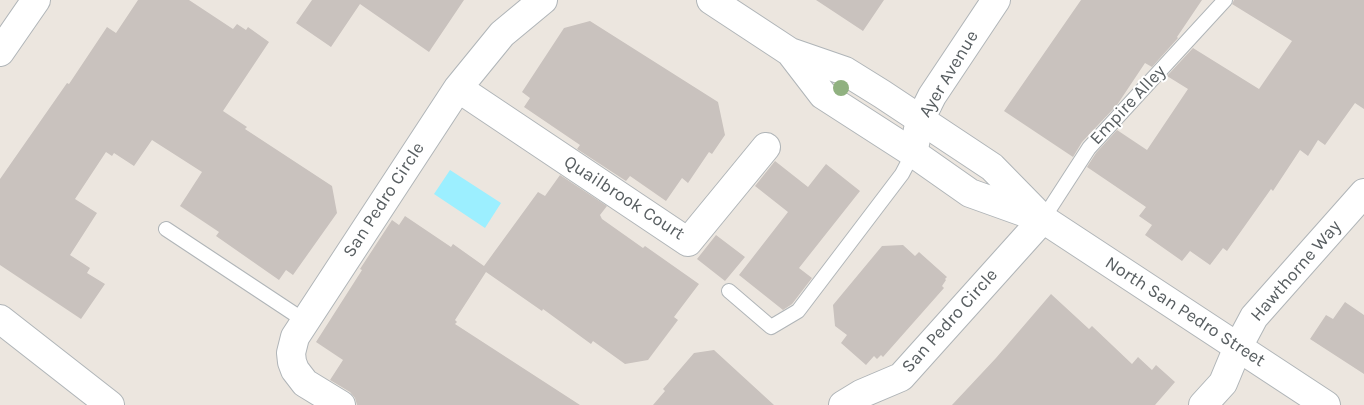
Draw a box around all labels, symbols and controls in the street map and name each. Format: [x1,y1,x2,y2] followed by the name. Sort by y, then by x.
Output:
[915,27,983,121] street label: Ayer Avenue
[1086,61,1170,149] street label: Empire Alley
[339,138,429,262] street label: San Pedro Circle
[560,151,688,245] street label: Quailbrook Court
[1246,216,1346,326] street label: Hawthorne Way
[1101,252,1269,372] street label: North San Pedro Street
[898,264,1002,378] street label: San Pedro Circle

